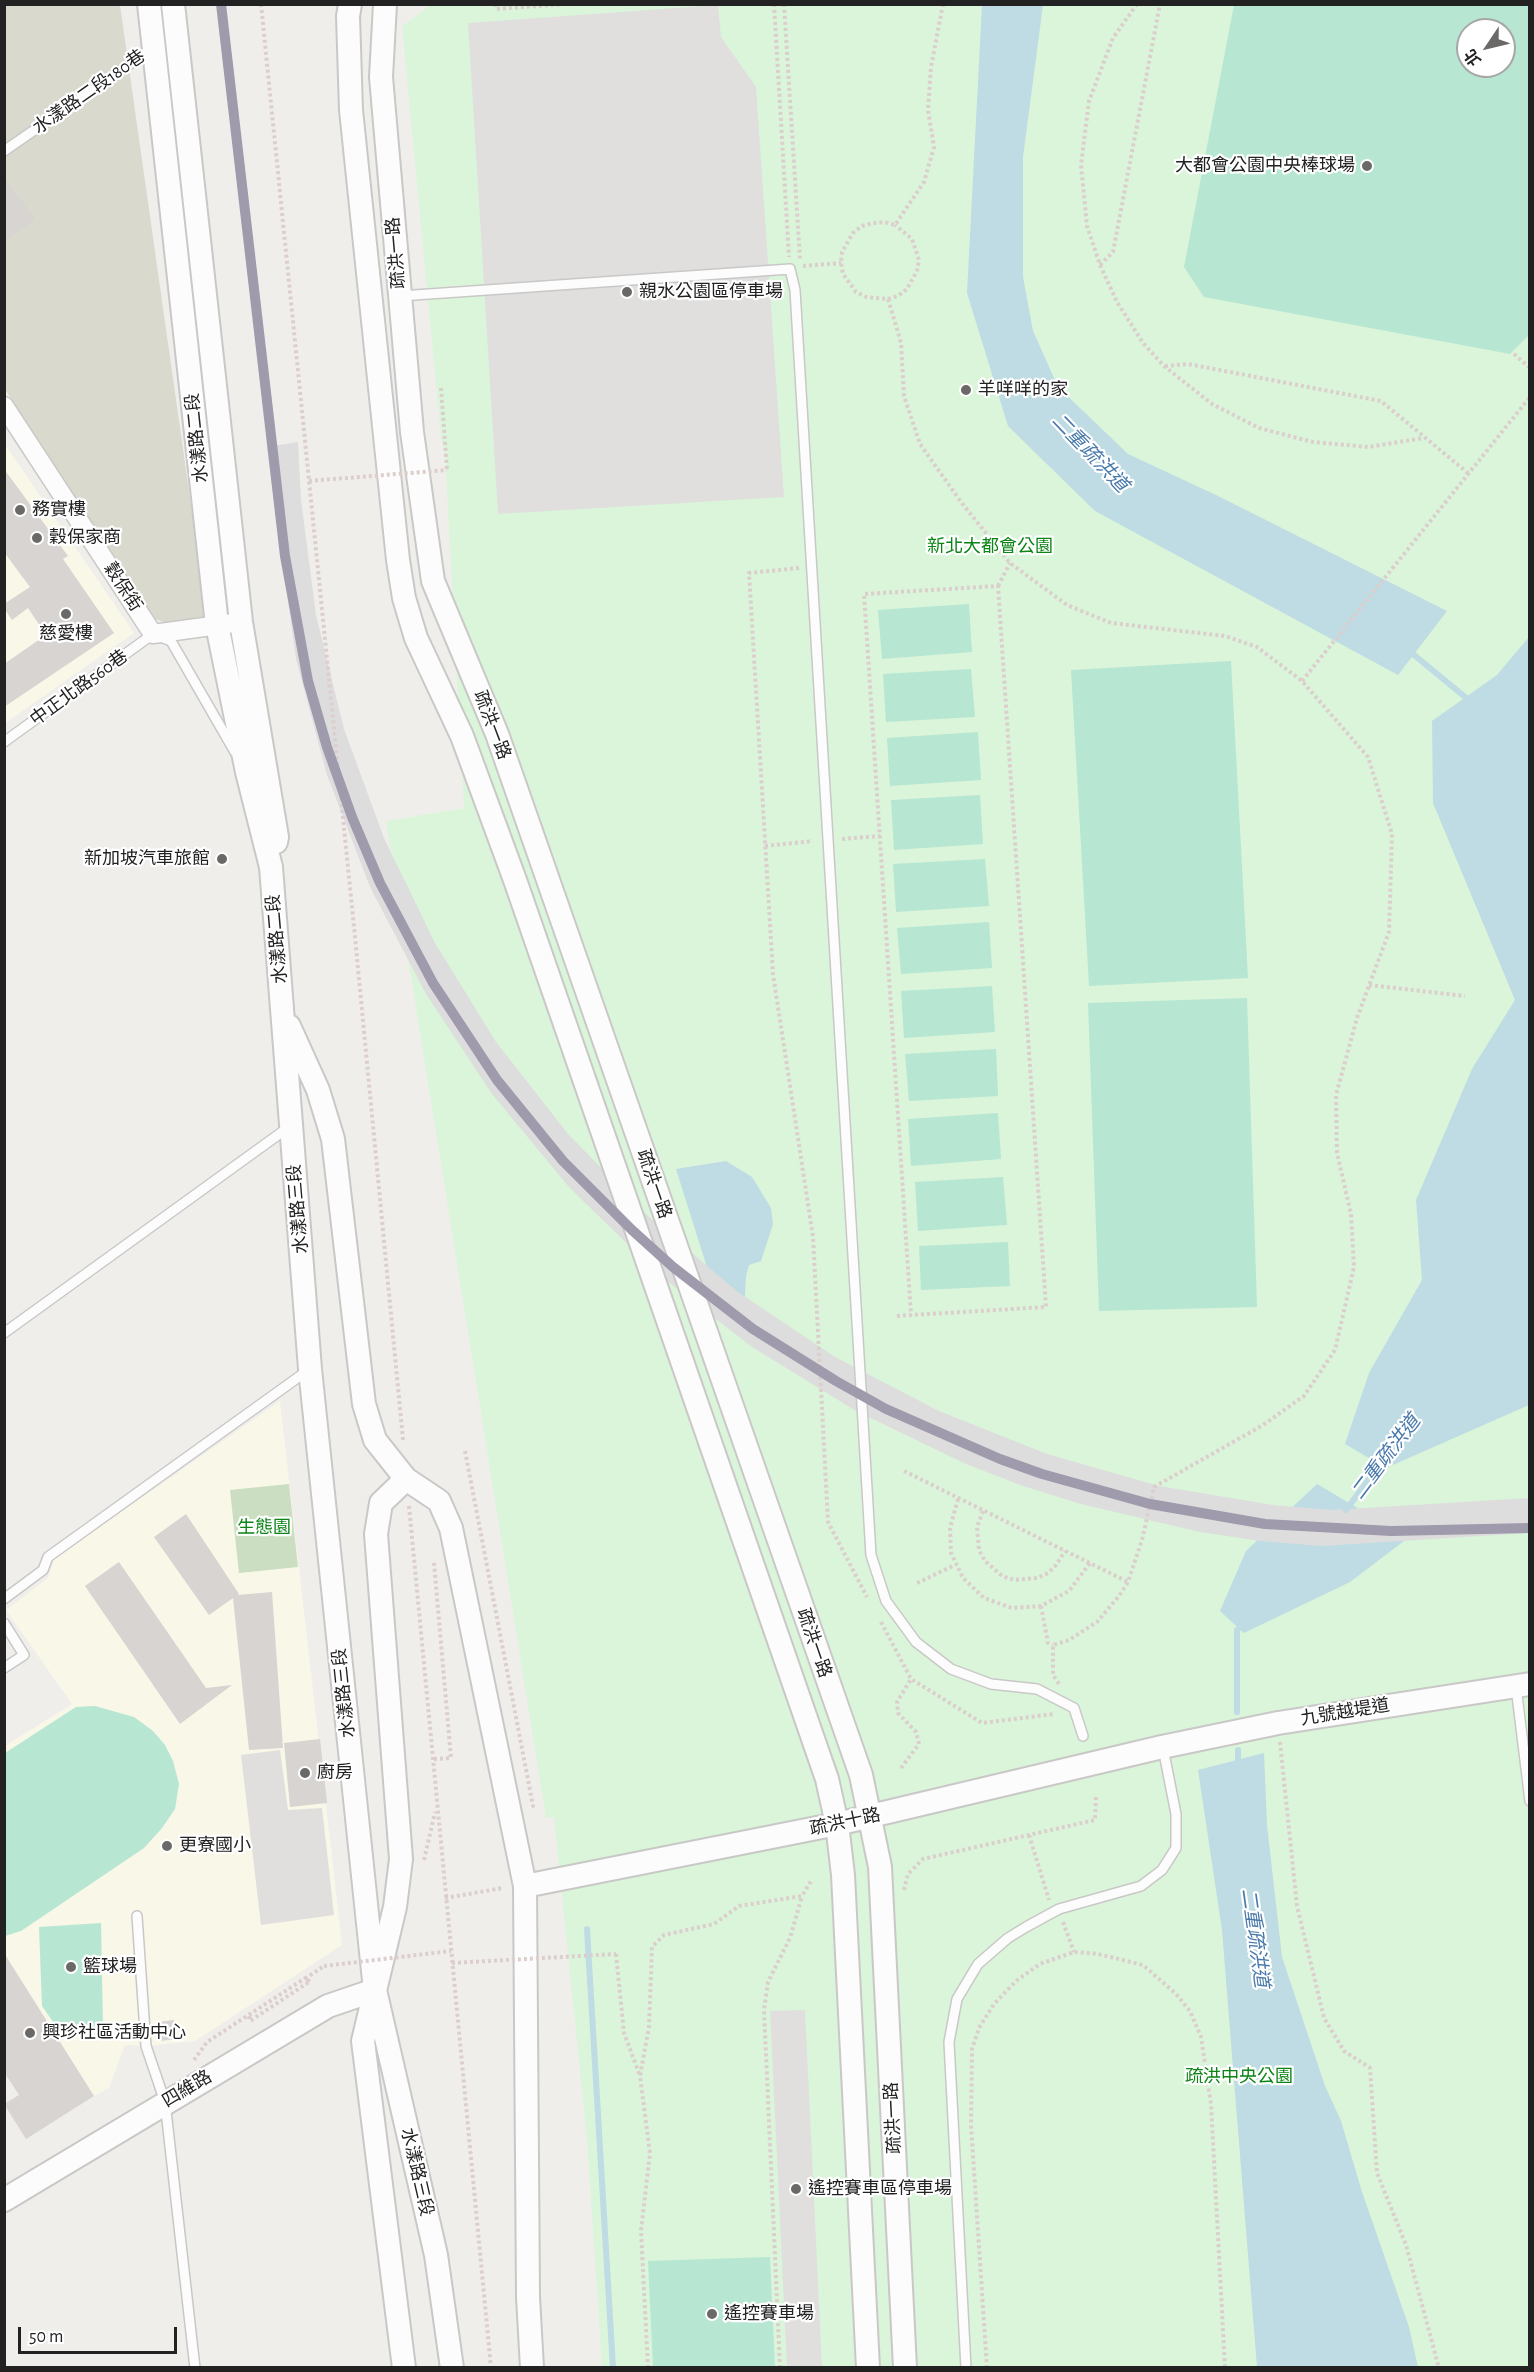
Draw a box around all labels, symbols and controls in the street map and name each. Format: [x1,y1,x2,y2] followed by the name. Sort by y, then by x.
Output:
[1456,18,1516,78] north arrow
[29,45,149,139] street label: 水漾路二段180巷
[1462,46,1484,68] text: 北
[1175,155,1355,177] place label: 大都會公園中央棒球場
[1360,159,1374,173] marker: 大都會公園中央棒球場
[382,216,410,290] street label: 疏洪一路
[639,281,783,303] place label: 親水公園區停車場
[620,285,634,299] marker: 親水公園區停車場
[978,379,1068,401] place label: 羊咩咩的家
[959,383,973,397] marker: 羊咩咩的家
[182,392,212,484] street label: 水漾路二段
[1047,409,1133,497] water label: 二重疏洪道
[32,499,86,521] place label: 務實樓
[13,503,27,517] marker: 務實樓
[49,527,121,549] place label: 穀保家商
[30,531,44,545] marker: 穀保家商
[927,536,1053,558] park label: 新北大都會公園
[99,558,147,616] street label: 穀保街
[59,607,73,621] marker: 慈愛樓
[39,623,93,645] place label: 慈愛樓
[26,645,132,731] street label: 中正北路560巷
[469,688,515,762] street label: 疏洪一路
[84,848,210,870] place label: 新加坡汽車旅館
[215,852,229,866] marker: 新加坡汽車旅館
[262,893,292,985] street label: 水漾路二段
[632,1146,676,1222] street label: 疏洪一路
[283,1163,313,1255] street label: 水漾路三段
[1346,1410,1426,1504] water label: 二重疏洪道
[237,1517,291,1539] park label: 生態園
[792,1605,836,1681] street label: 疏洪一路
[329,1647,359,1739] street label: 水漾路三段
[1299,1694,1391,1730] street label: 九號越堤道
[317,1762,353,1784] place label: 廚房
[298,1766,312,1780] marker: 廚房
[808,1804,882,1840] street label: 疏洪十路
[179,1835,251,1857] place label: 更寮國小
[160,1839,174,1853] marker: 更寮國小
[1236,1887,1274,1989] water label: 二重疏洪道
[83,1956,137,1978] place label: 籃球場
[64,1960,78,1974] marker: 籃球場
[42,2022,186,2044] place label: 興珍社區活動中心
[23,2026,37,2040] marker: 興珍社區活動中心
[158,2066,216,2112] street label: 四維路
[1185,2066,1293,2088] park label: 疏洪中央公園
[880,2081,906,2155] street label: 疏洪一路
[396,2126,438,2218] street label: 水漾路三段
[808,2178,952,2200] place label: 遙控賽車區停車場
[789,2182,803,2196] marker: 遙控賽車區停車場
[724,2303,814,2325] place label: 遙控賽車場
[705,2307,719,2321] marker: 遙控賽車場
[21,2315,180,2353] scale bar
[29,2328,63,2346] text: 50 m

